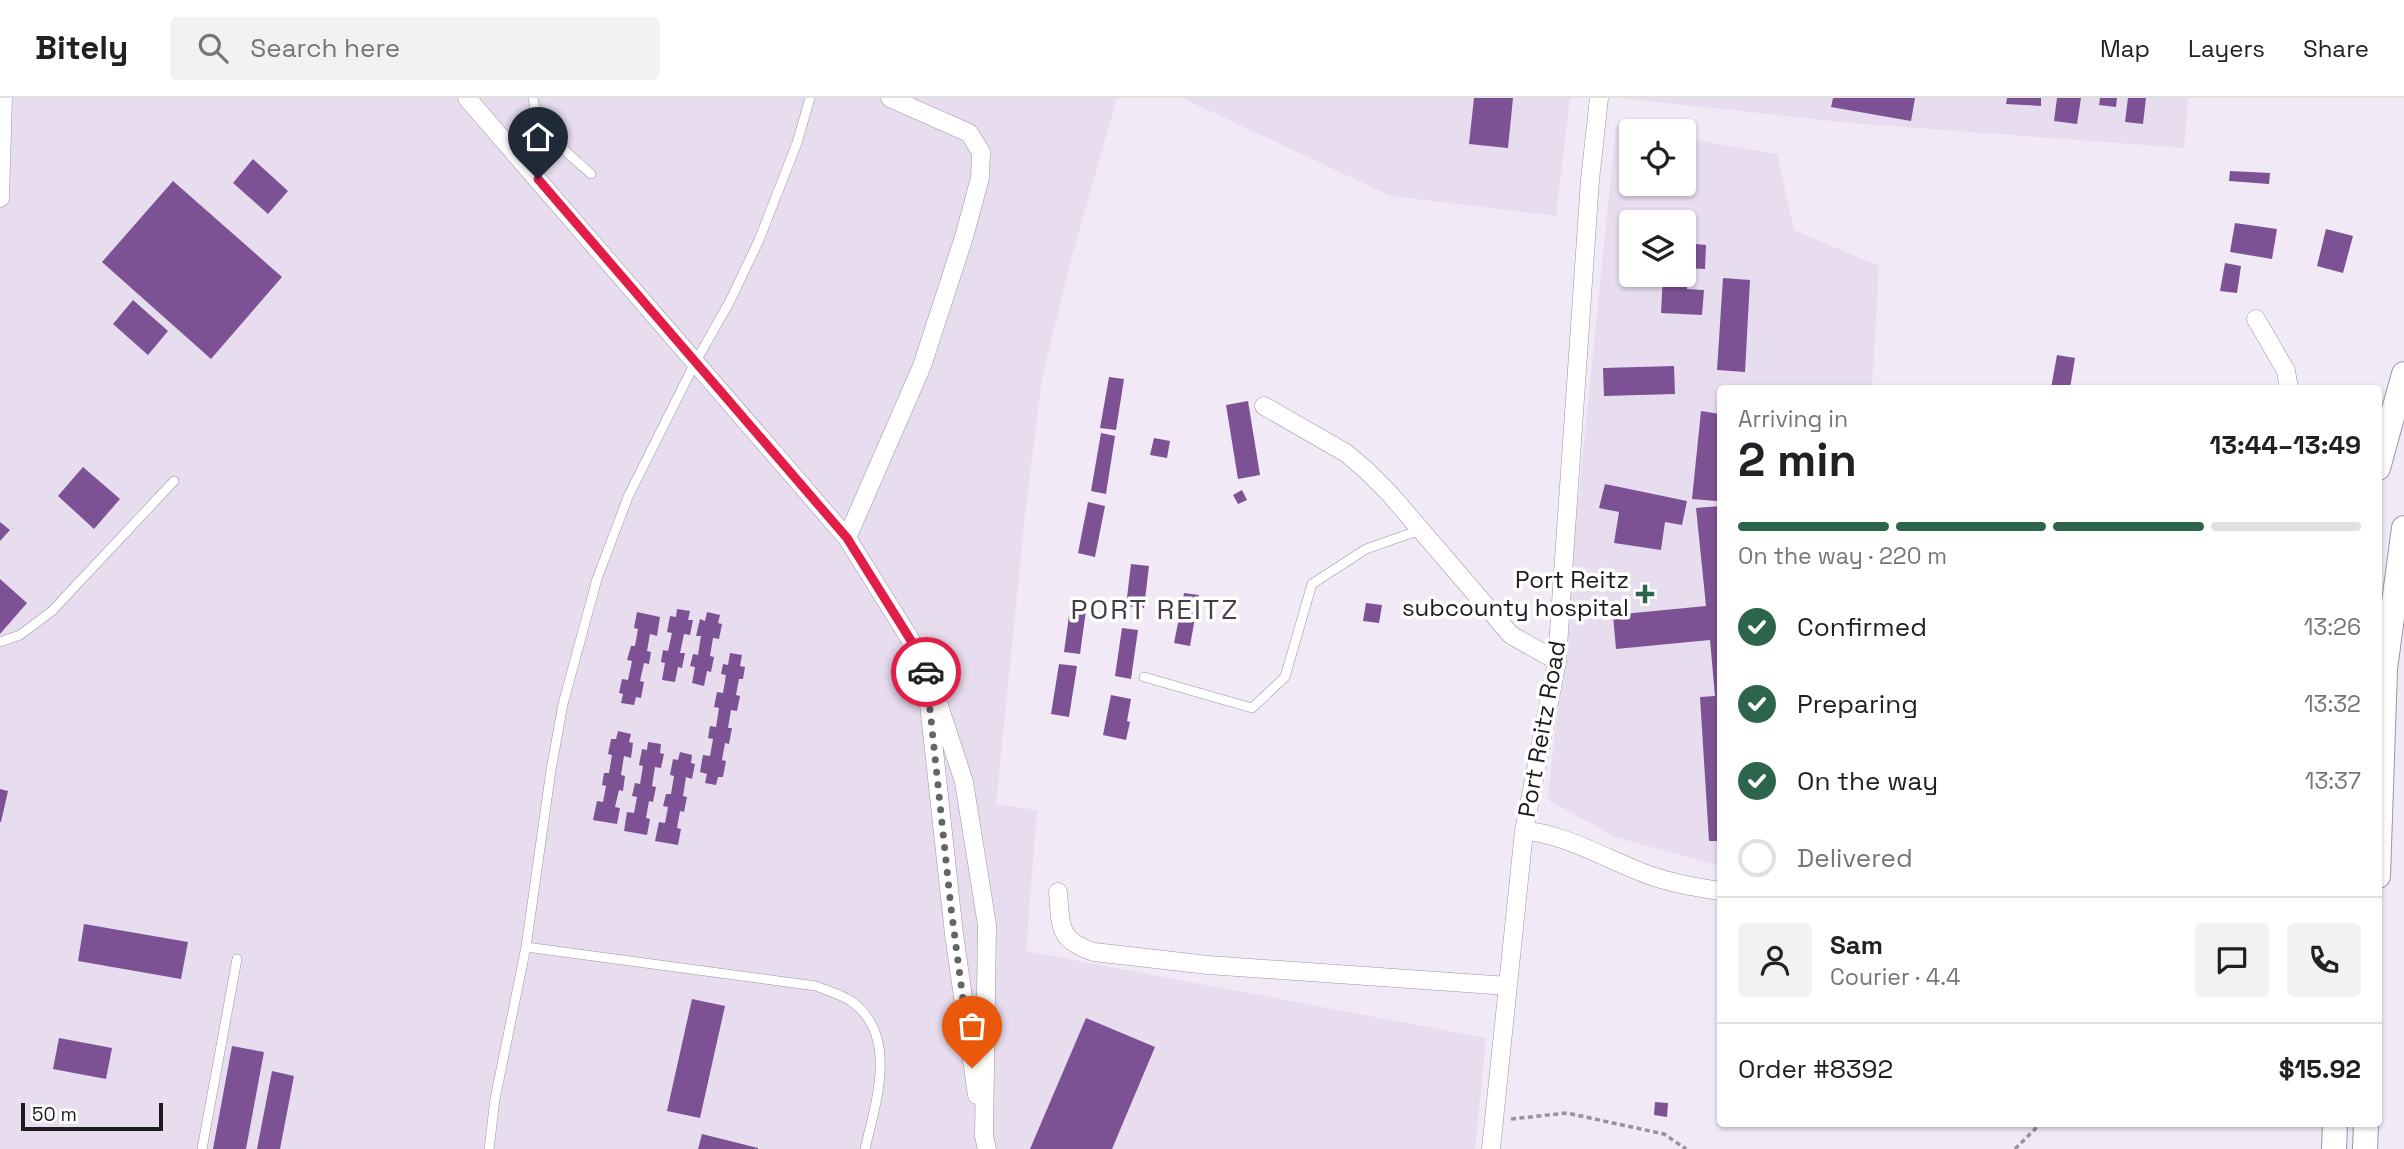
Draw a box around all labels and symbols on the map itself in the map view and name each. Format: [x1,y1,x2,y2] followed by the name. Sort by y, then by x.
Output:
[508,107,568,179] pin
[1402,564,1629,623] place label: Port Reitz subcounty hospital
[1635,584,1655,604] marker: Port Reitz subcounty hospital
[1071,591,1239,627] district label: PORT REITZ
[891,637,961,707] courier
[1511,638,1572,820] street label: Port Reitz Road
[942,996,1002,1068] pin
[21,1100,163,1132] scale bar

